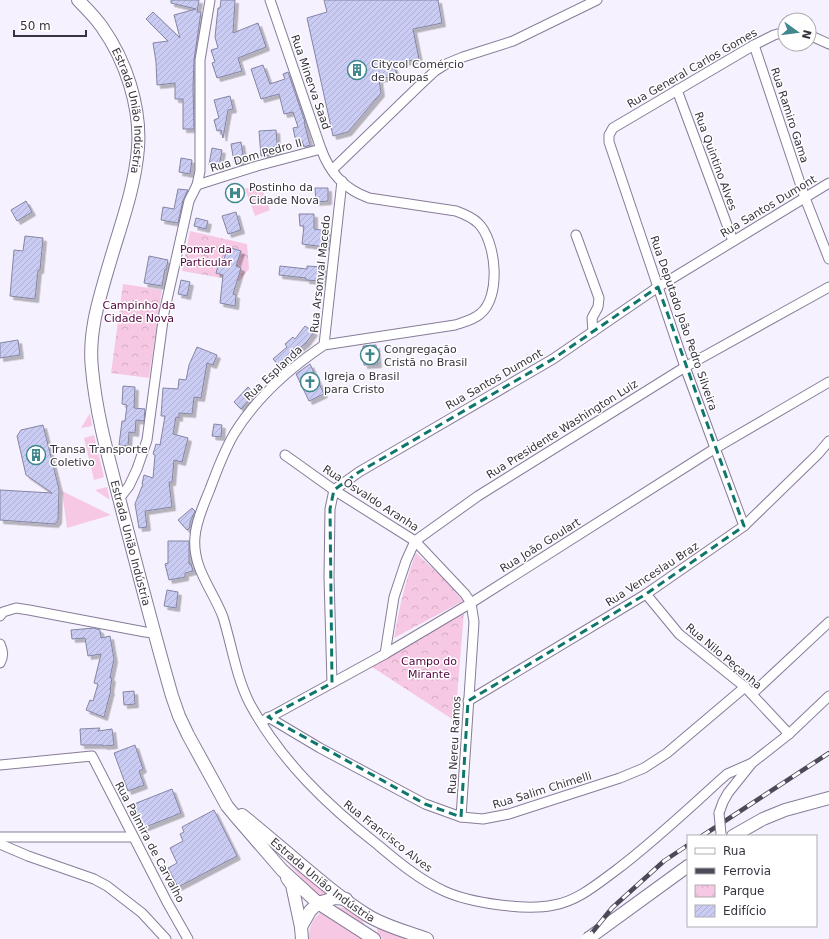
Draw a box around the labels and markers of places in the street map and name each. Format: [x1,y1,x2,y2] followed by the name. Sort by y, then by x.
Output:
[371,58,464,84] place label: Citycol Comércio de Roupas
[346,59,368,81] building icon: Citycol Comércio de Roupas
[249,181,319,207] place label: Postinho da Cidade Nova
[224,182,246,204] hospital icon: Postinho da Cidade Nova
[384,343,467,369] place label: Congregação Cristã no Brasil
[359,344,381,366] church icon: Congregação Cristã no Brasil
[324,370,399,396] place label: Igreja o Brasil para Cristo
[299,371,321,393] church icon: Igreja o Brasil para Cristo
[49,443,148,469] place label: Transa Transporte Coletivo
[25,444,47,466] building icon: Transa Transporte Coletivo

